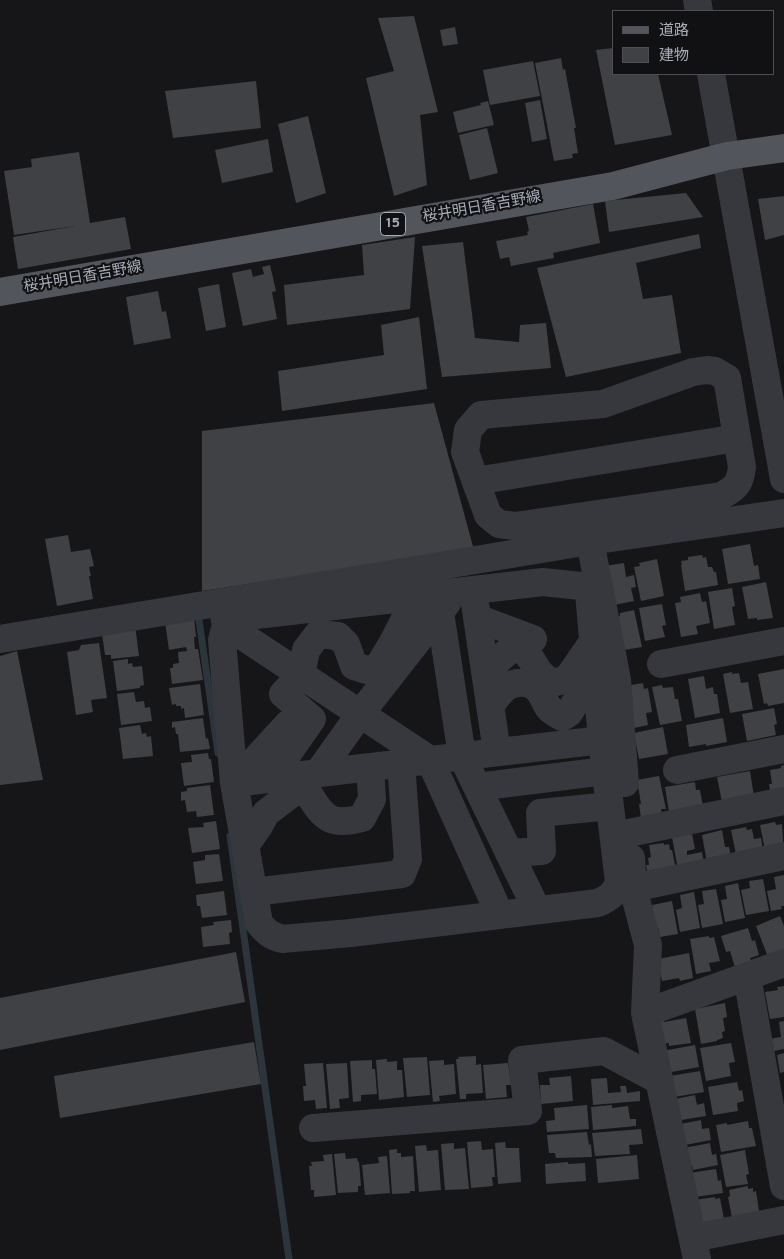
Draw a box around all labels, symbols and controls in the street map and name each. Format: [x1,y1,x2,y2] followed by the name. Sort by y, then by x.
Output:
[612,10,774,75] legend
[659,22,689,41] text: 道路
[659,47,689,66] text: 建物
[421,189,543,227] street label: 桜井明日香吉野線
[380,212,406,235] road number: 15
[22,259,144,297] street label: 桜井明日香吉野線

